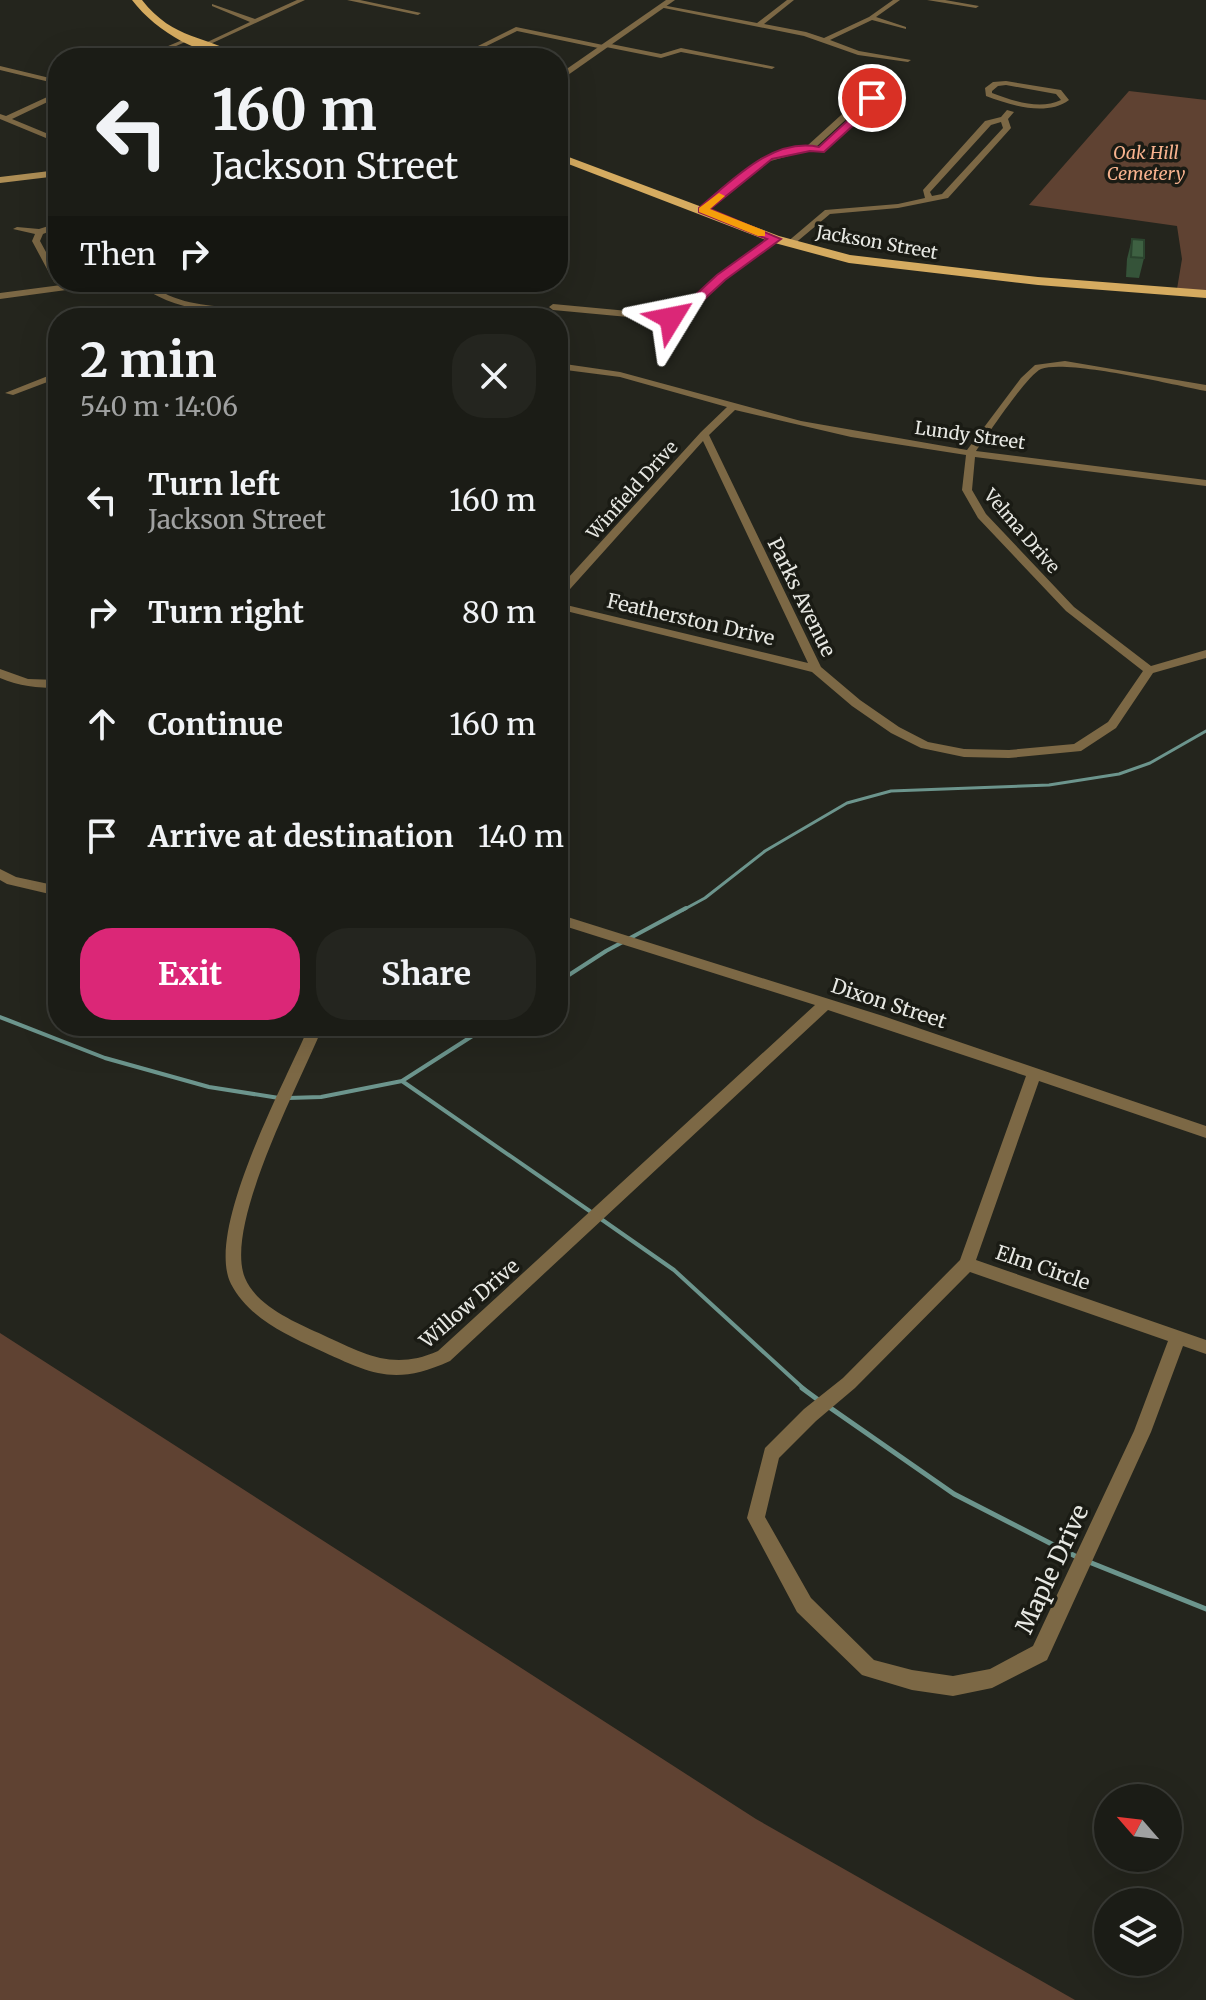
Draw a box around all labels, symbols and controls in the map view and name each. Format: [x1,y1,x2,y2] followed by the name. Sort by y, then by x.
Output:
[838,64,906,132] pin
[212,75,377,145] text: 160 m
[850,76,894,120] icon: arrive
[80,80,184,184] icon: left
[1107,141,1185,185] park label: Oak Hill Cemetery
[212,144,458,189] text: Jackson Street
[813,220,940,264] street label: Jackson Street
[172,232,216,276] icon: right
[80,235,156,273] text: Then
[629,276,713,360] position arrow
[80,330,217,390] text: 2 min
[452,334,536,418] button: close
[80,390,238,423] text: 540 m · 14:06
[913,416,1027,454] street label: Lundy Street
[581,436,682,545] street label: Winfield Drive
[148,465,280,503] text: Turn left
[80,478,124,522] icon: left
[449,481,536,519] text: 160 m
[978,483,1065,578] street label: Velma Drive
[148,503,326,536] text: Jackson Street
[762,533,842,661] street label: Parks Avenue
[605,588,777,650] street label: Featherston Drive
[80,590,124,634] icon: right
[148,593,304,631] text: Turn right
[462,593,536,631] text: 80 m
[80,702,124,746] icon: ahead
[148,705,283,743] text: Continue
[449,705,536,743] text: 160 m
[80,814,124,858] icon: arrive
[148,817,454,855] text: Arrive at destination
[478,817,564,855] text: 140 m
[80,928,300,1020] button: Exit
[316,928,536,1020] button: Share
[828,973,950,1033] street label: Dixon Street
[993,1239,1093,1295] street label: Elm Circle
[413,1253,524,1354] street label: Willow Drive
[1009,1500,1095,1638] street label: Maple Drive
[1094,1784,1182,1872] north arrow
[1094,1784,1182,1976] map controls
[1094,1888,1182,1976] button: layers

